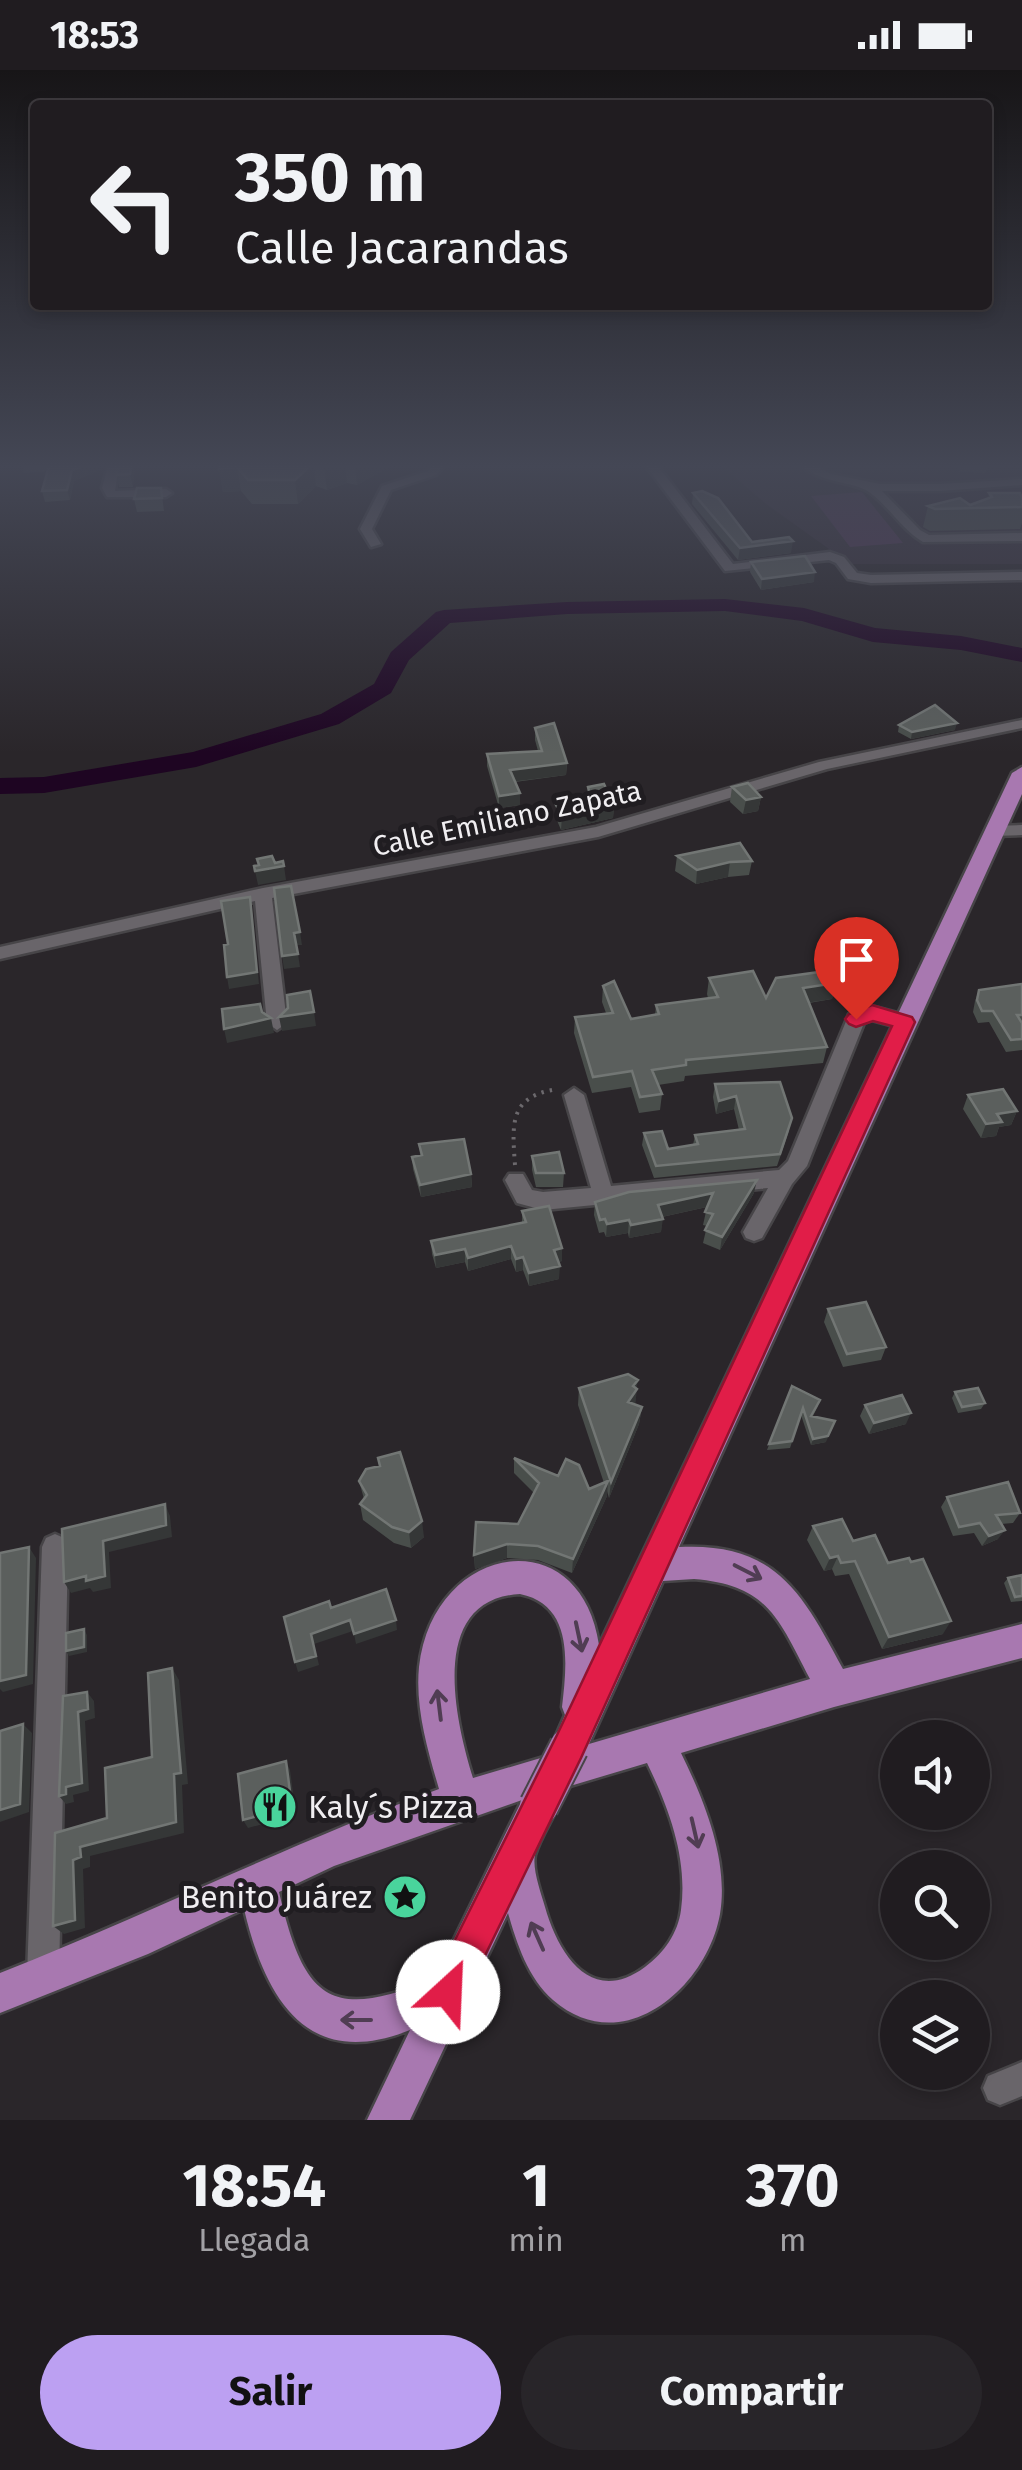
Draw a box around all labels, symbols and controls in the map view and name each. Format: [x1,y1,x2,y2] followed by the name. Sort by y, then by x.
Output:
[50,12,139,58] text: 18:53
[235,136,426,220] text: 350 m
[70,140,200,270] icon: left
[235,221,569,275] text: Calle Jacarandas
[370,774,644,863] street label: Calle Emiliano Zapata
[814,917,899,1020] pin
[829,932,884,987] icon: arrive
[732,1563,762,1582] one-way arrow
[570,1620,589,1652] one-way arrow
[429,1689,448,1722] one-way arrow
[880,1720,990,2090] map controls
[880,1720,990,1830] button: sound
[252,1784,298,1830] restaurant icon: Kaly´s Pizza
[308,1788,474,1826] place label: Kaly´s Pizza
[687,1816,705,1848] one-way arrow
[880,1850,990,1960] button: search
[382,1874,428,1920] place icon: Benito Juárez
[181,1878,372,1916] place label: Benito Juárez
[527,1921,545,1952] one-way arrow
[396,1940,500,2044] position arrow
[880,1980,990,2090] button: layers
[340,2010,372,2030] one-way arrow
[182,2150,326,2222] text: 18:54
[522,2150,550,2222] text: 1
[746,2150,840,2222] text: 370
[198,2221,310,2259] text: Llegada
[508,2221,564,2259] text: min
[779,2221,807,2259] text: m
[40,2335,501,2450] button: Salir
[521,2335,982,2450] button: Compartir

